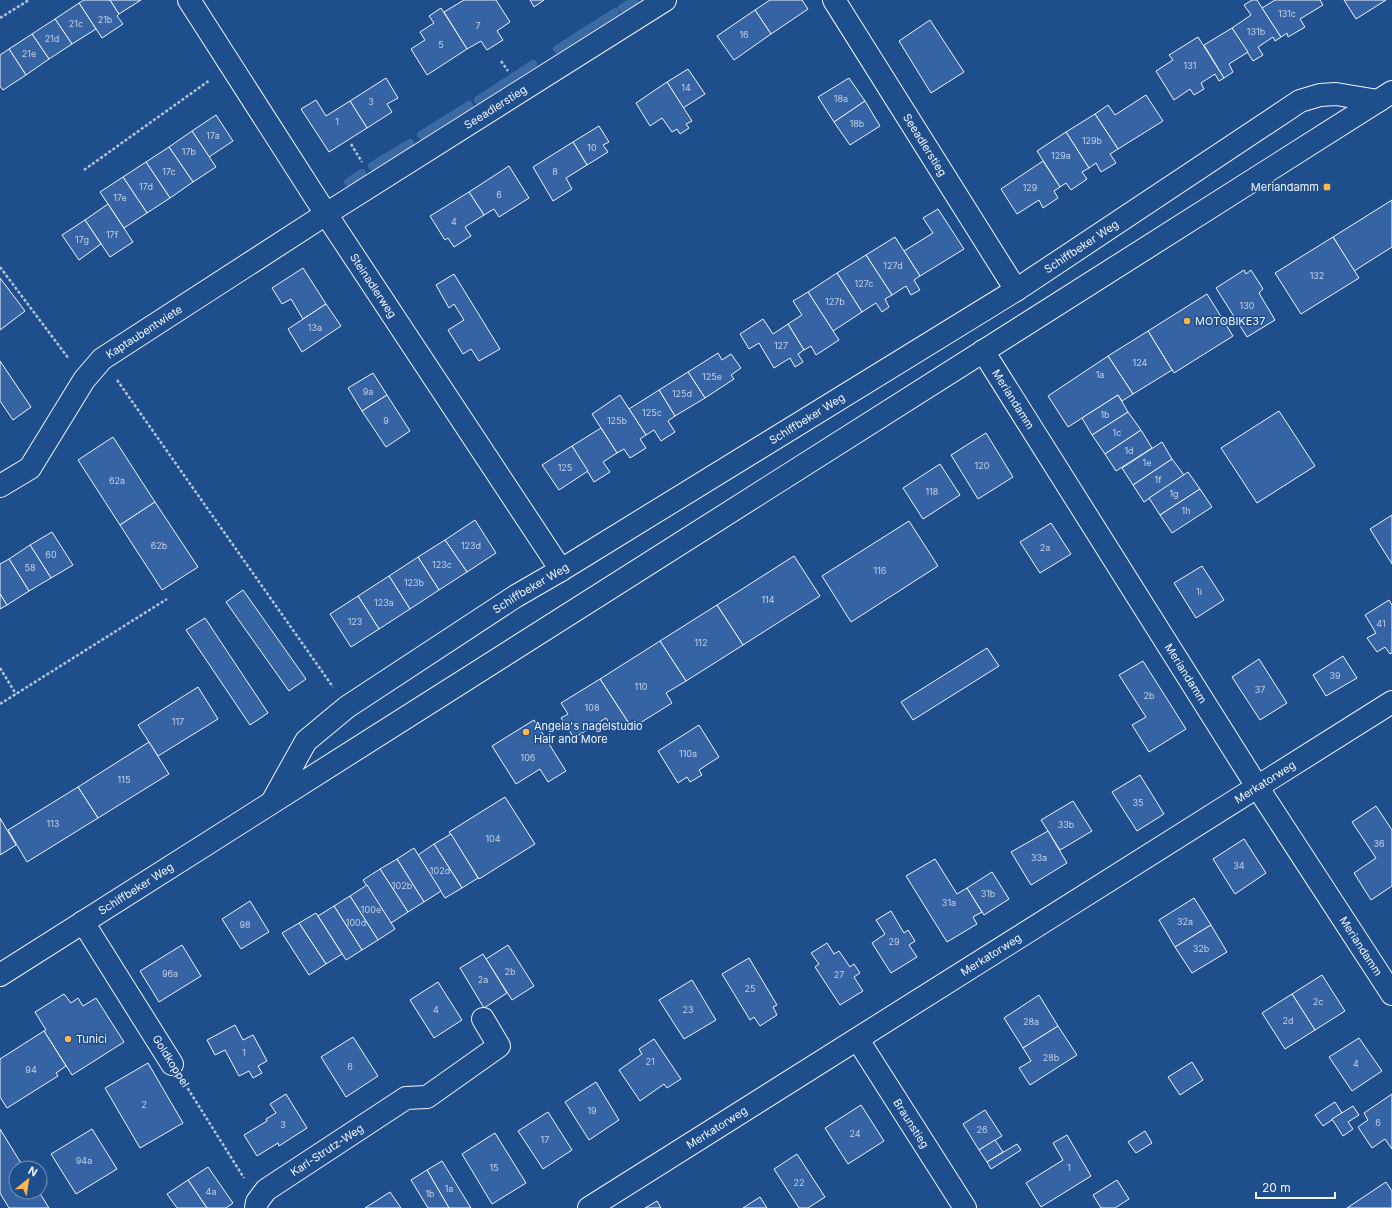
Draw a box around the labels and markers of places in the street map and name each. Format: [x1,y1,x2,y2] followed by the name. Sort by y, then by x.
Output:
[1251,180,1319,194] place label: Meriandamm
[1322,182,1332,192] marker: Meriandamm
[1195,314,1265,328] place label: MOTOBIKE37
[1182,316,1192,326] marker: MOTOBIKE37
[534,719,643,746] place label: Angela's nagelstudio Hair and More
[521,727,531,737] marker: Angela's nagelstudio Hair and More
[76,1032,107,1046] place label: Tunici
[63,1034,73,1044] marker: Tunici

